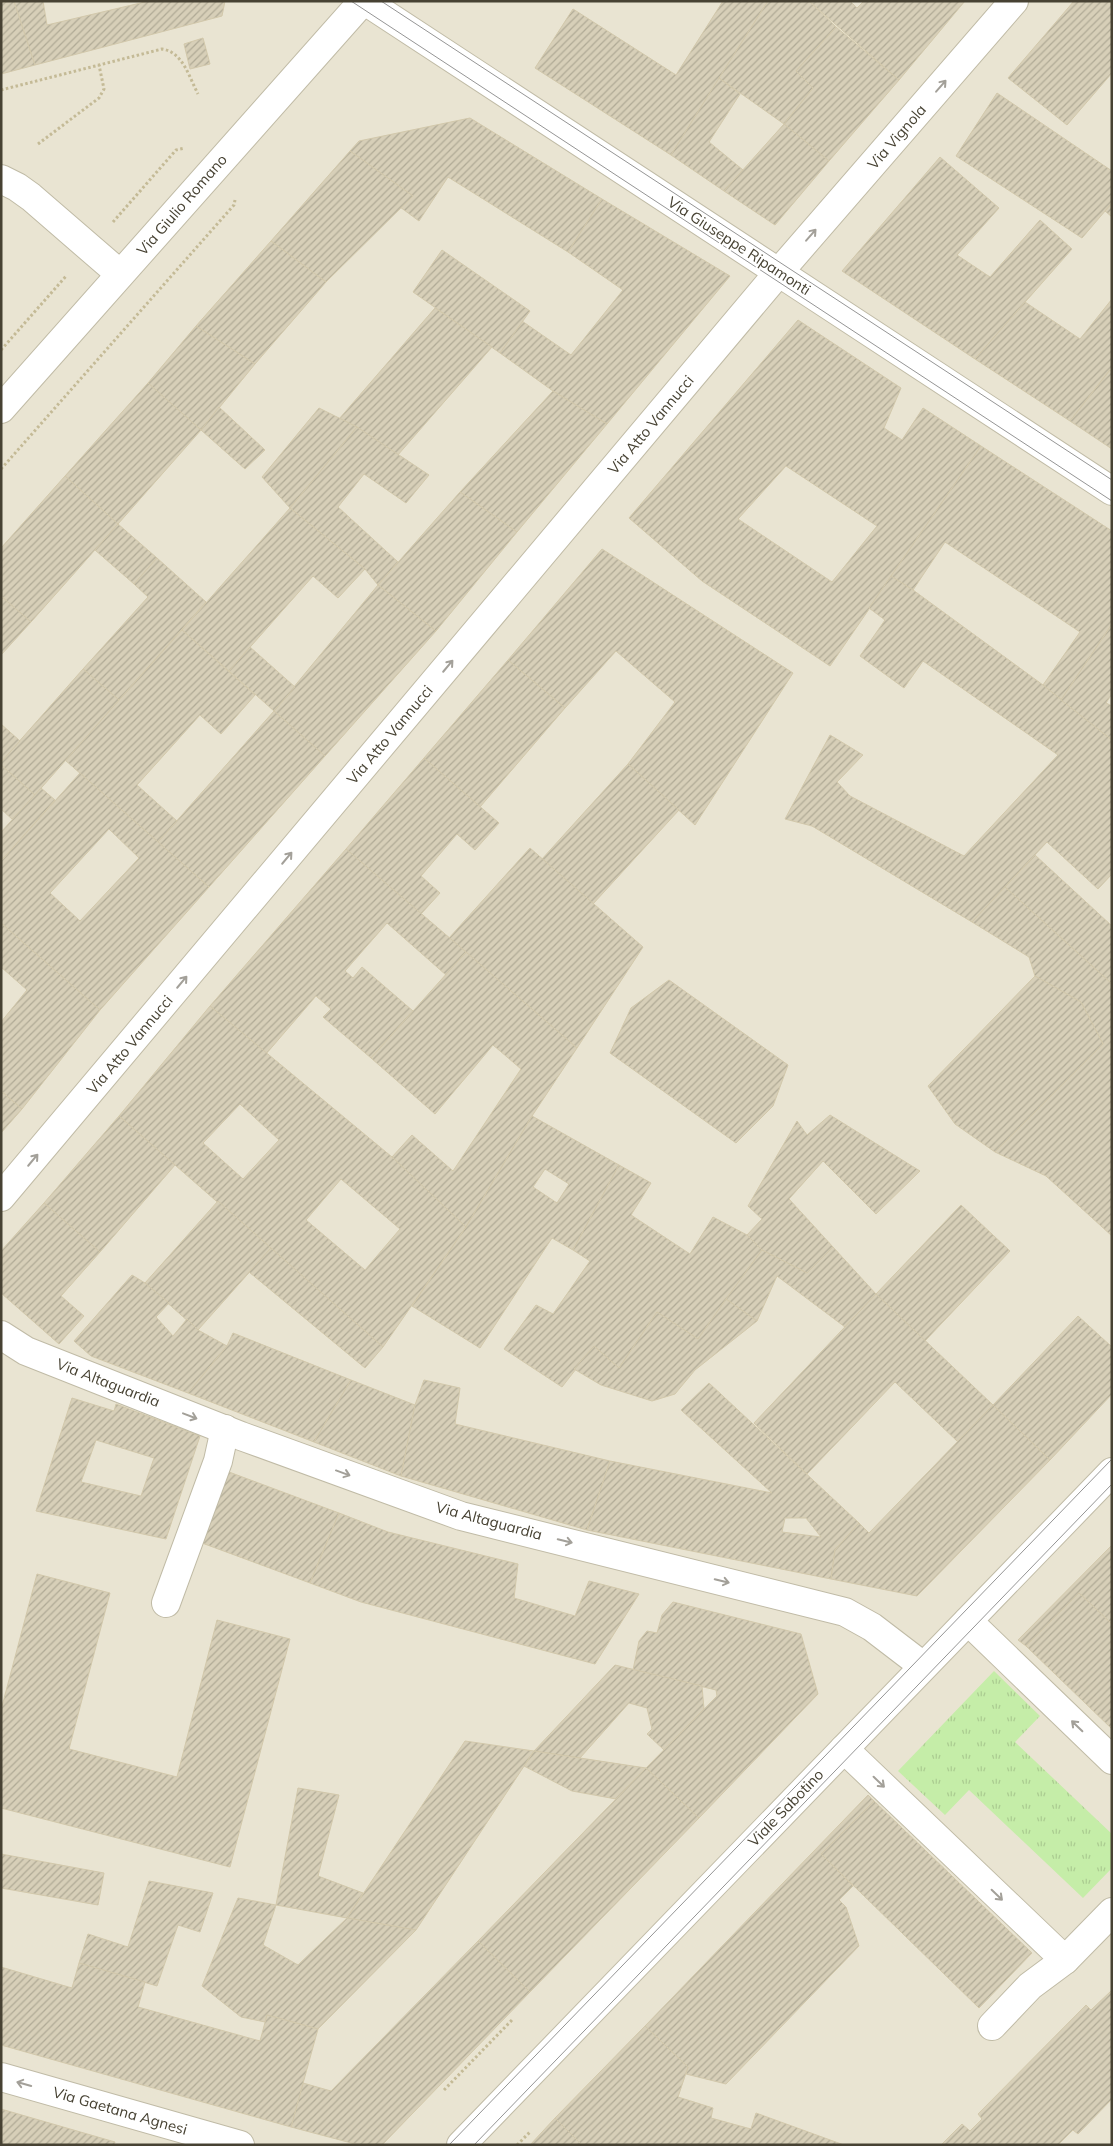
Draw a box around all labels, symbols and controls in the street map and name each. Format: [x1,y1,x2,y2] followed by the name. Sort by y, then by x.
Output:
[935,80,946,93] one-way arrow
[863,100,930,173] street label: Via Vignola
[132,150,231,259] street label: Via Giulio Romano
[664,192,815,299] street label: Via Giuseppe Ripamonti
[805,229,817,242] one-way arrow
[604,371,698,478] street label: Via Atto Vannucci
[442,660,454,673] one-way arrow
[343,681,437,788] street label: Via Atto Vannucci
[281,851,293,864] one-way arrow
[177,976,188,989] one-way arrow
[83,991,177,1098] street label: Via Atto Vannucci
[27,1154,38,1167] one-way arrow
[54,1354,163,1411] street label: Via Altaguardia
[182,1412,198,1421] one-way arrow
[334,1469,350,1478] one-way arrow
[434,1497,544,1544] street label: Via Altaguardia
[556,1537,572,1546] one-way arrow
[714,1577,730,1586] one-way arrow
[1070,1720,1083,1732] one-way arrow
[744,1765,827,1850] street label: Viale Sabotino
[873,1776,885,1788] one-way arrow
[990,1889,1003,1901] one-way arrow
[17,2078,33,2088] one-way arrow
[51,2082,190,2139] street label: Via Gaetana Agnesi

